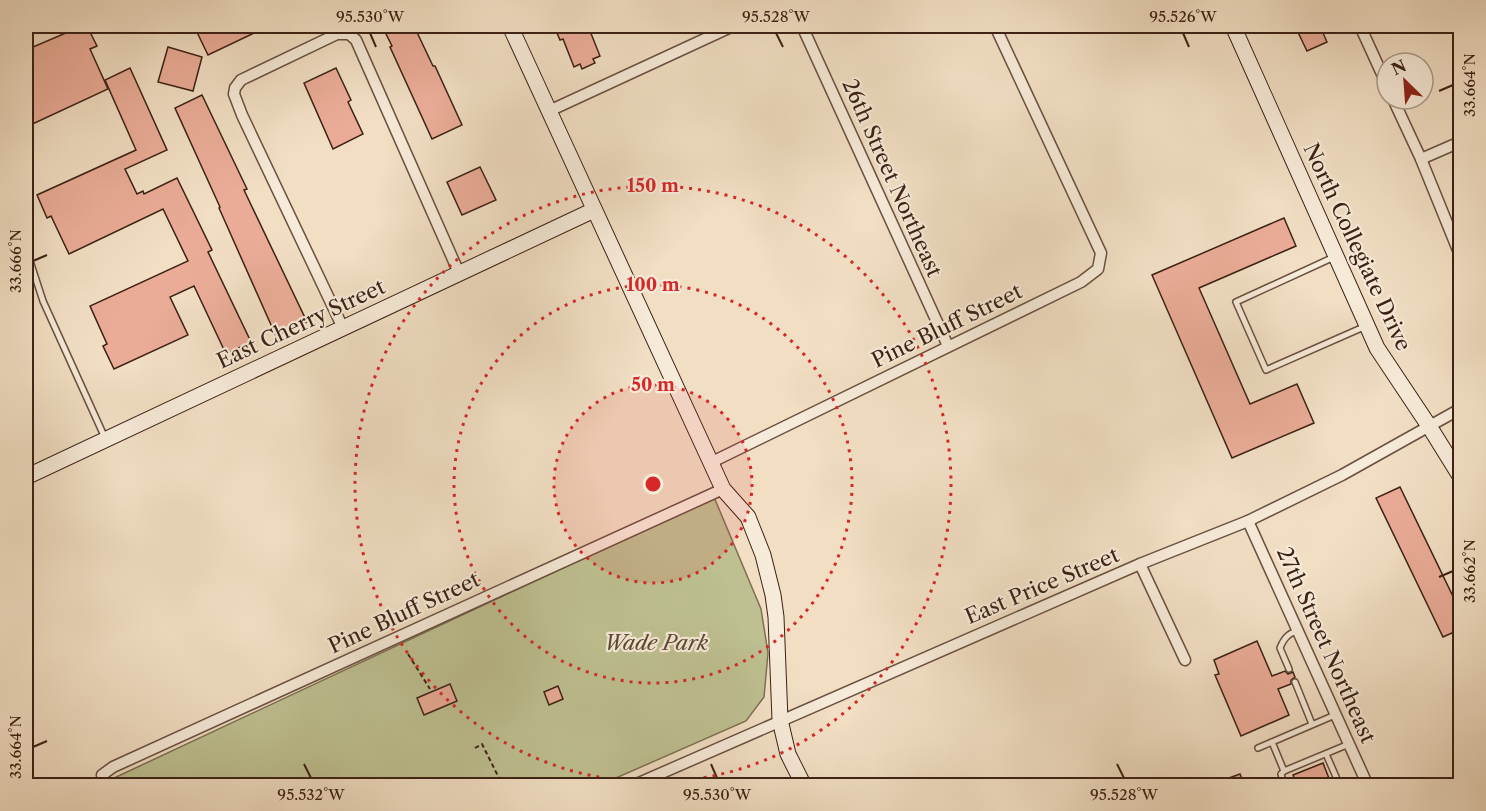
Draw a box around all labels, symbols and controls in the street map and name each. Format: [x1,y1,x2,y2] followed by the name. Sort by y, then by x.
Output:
[336,7,405,26] text: 95.530°W
[742,7,811,26] text: 95.528°W
[1149,7,1217,26] text: 95.526°W
[1375,51,1435,111] north arrow
[1460,53,1479,117] text: 33.664°N
[1388,55,1409,79] text: N
[838,75,948,281] street label: 26th Street Northeast
[1298,139,1417,354] street label: North Collegiate Drive
[627,175,679,197] text: 150 m
[6,229,25,293] text: 33.666°N
[213,273,389,373] street label: East Cherry Street
[626,274,680,296] text: 100 m
[868,278,1026,373] street label: Pine Bluff Street
[631,374,675,396] text: 50 m
[643,474,663,494] centre of rings
[1460,539,1479,603] text: 33.662°N
[961,542,1123,629] street label: East Price Street
[1272,543,1381,747] street label: 27th Street Northeast
[324,566,484,659] street label: Pine Bluff Street
[604,630,708,655] park label: Wade Park
[6,715,25,779] text: 33.664°N
[277,785,345,804] text: 95.532°W
[683,785,752,804] text: 95.530°W
[1090,785,1159,804] text: 95.528°W

